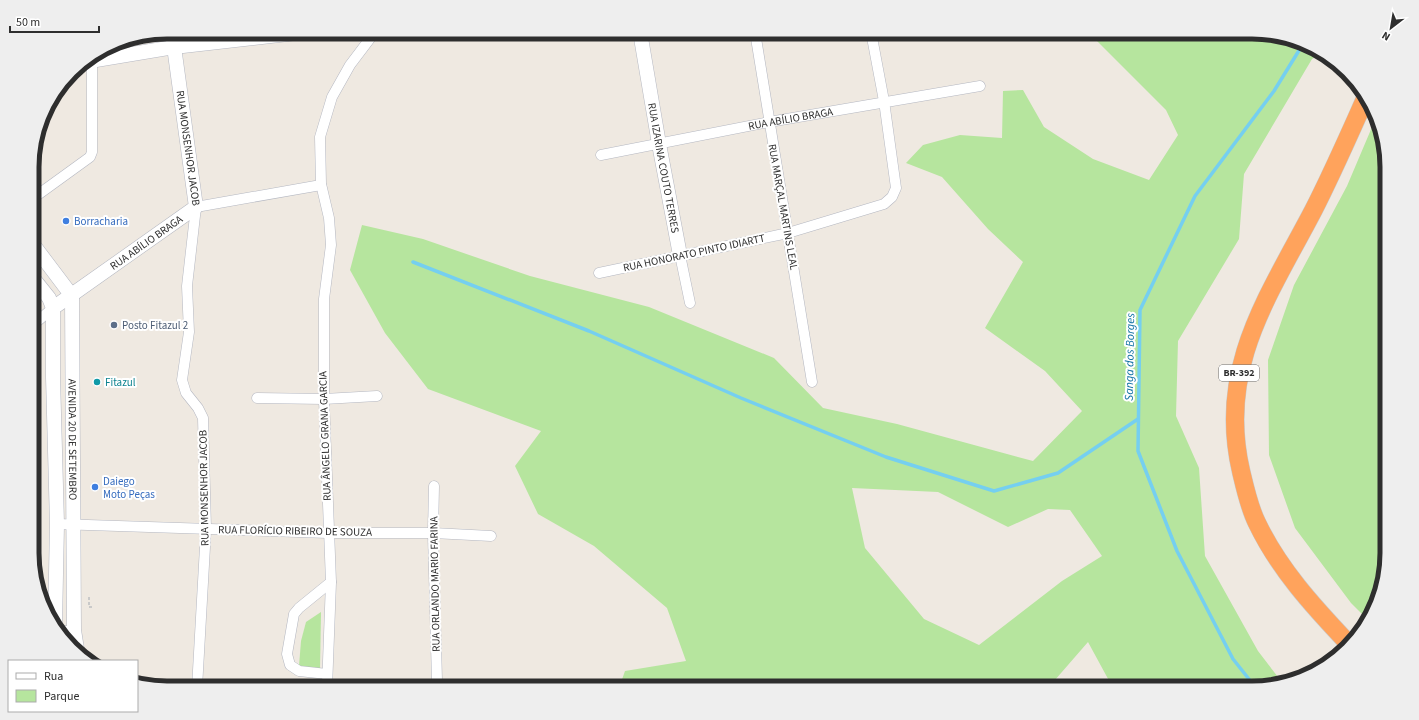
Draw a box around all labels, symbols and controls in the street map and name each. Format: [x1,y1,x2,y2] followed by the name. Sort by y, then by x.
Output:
[10,8,99,34] scale bar
[1371,8,1411,48] north arrow
[16,14,40,31] text: 50 m
[1379,28,1393,44] text: N
[172,89,204,207] street label: RUA MONSENHOR JACOB
[645,102,683,234] street label: RUA IZARINA COUTO TERRES
[747,104,834,133] street label: RUA ABÍLIO BRAGA
[765,143,802,272] street label: RUA MARÇAL MARTINS LEAL
[107,211,186,273] street label: RUA ABÍLIO BRAGA
[74,214,128,229] place label: Borracharia
[61,216,71,226] marker: Borracharia
[622,231,766,275] street label: RUA HONORATO PINTO IDIARTT
[1121,313,1139,401] water label: Sanga dos Borges
[122,318,188,333] place label: Posto Fitazul 2
[109,320,119,330] marker: Posto Fitazul 2
[1219,365,1259,381] road number: BR-392
[315,371,335,501] street label: RUA ÂNGELO GRANA GARCIA
[105,375,136,390] place label: Fitazul
[92,377,102,387] marker: Fitazul
[65,379,81,500] street label: AVENIDA 20 DE SETEMBRO
[195,429,213,546] street label: RUA MONSENHOR JACOB
[103,474,155,502] place label: Daiego Moto Peças
[90,482,100,492] marker: Daiego Moto Peças
[426,516,444,652] street label: RUA ORLANDO MARIO FARINA
[218,522,372,540] street label: RUA FLORÍCIO RIBEIRO DE SOUZA
[8,660,138,712] legend
[44,668,63,685] text: Rua
[44,688,80,705] text: Parque

